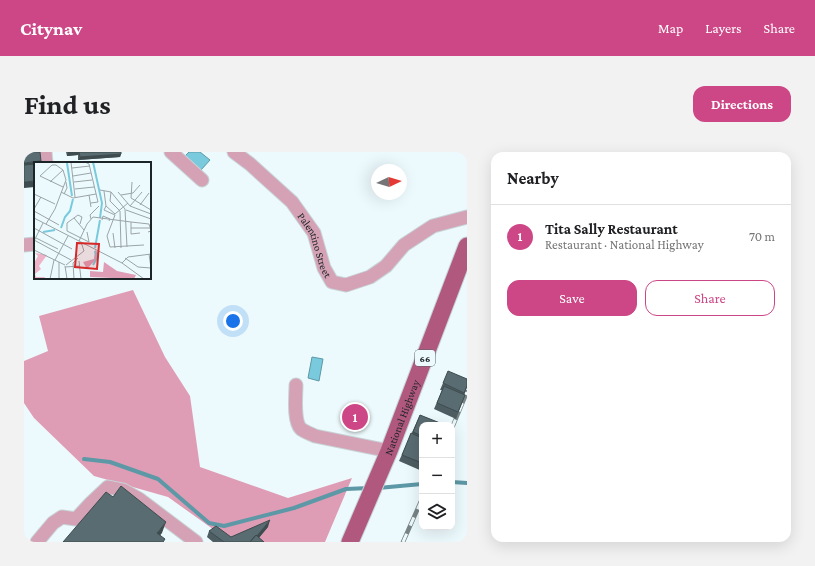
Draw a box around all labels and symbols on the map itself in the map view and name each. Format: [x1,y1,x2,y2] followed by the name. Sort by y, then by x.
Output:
[34,162,151,279] inset map
[371,164,407,200] north arrow
[295,210,334,280] street label: Palentino Street
[223,311,243,331] your location
[415,350,435,366] road number: 66
[382,377,423,457] street label: National Highway
[342,402,368,432] pin: 1

